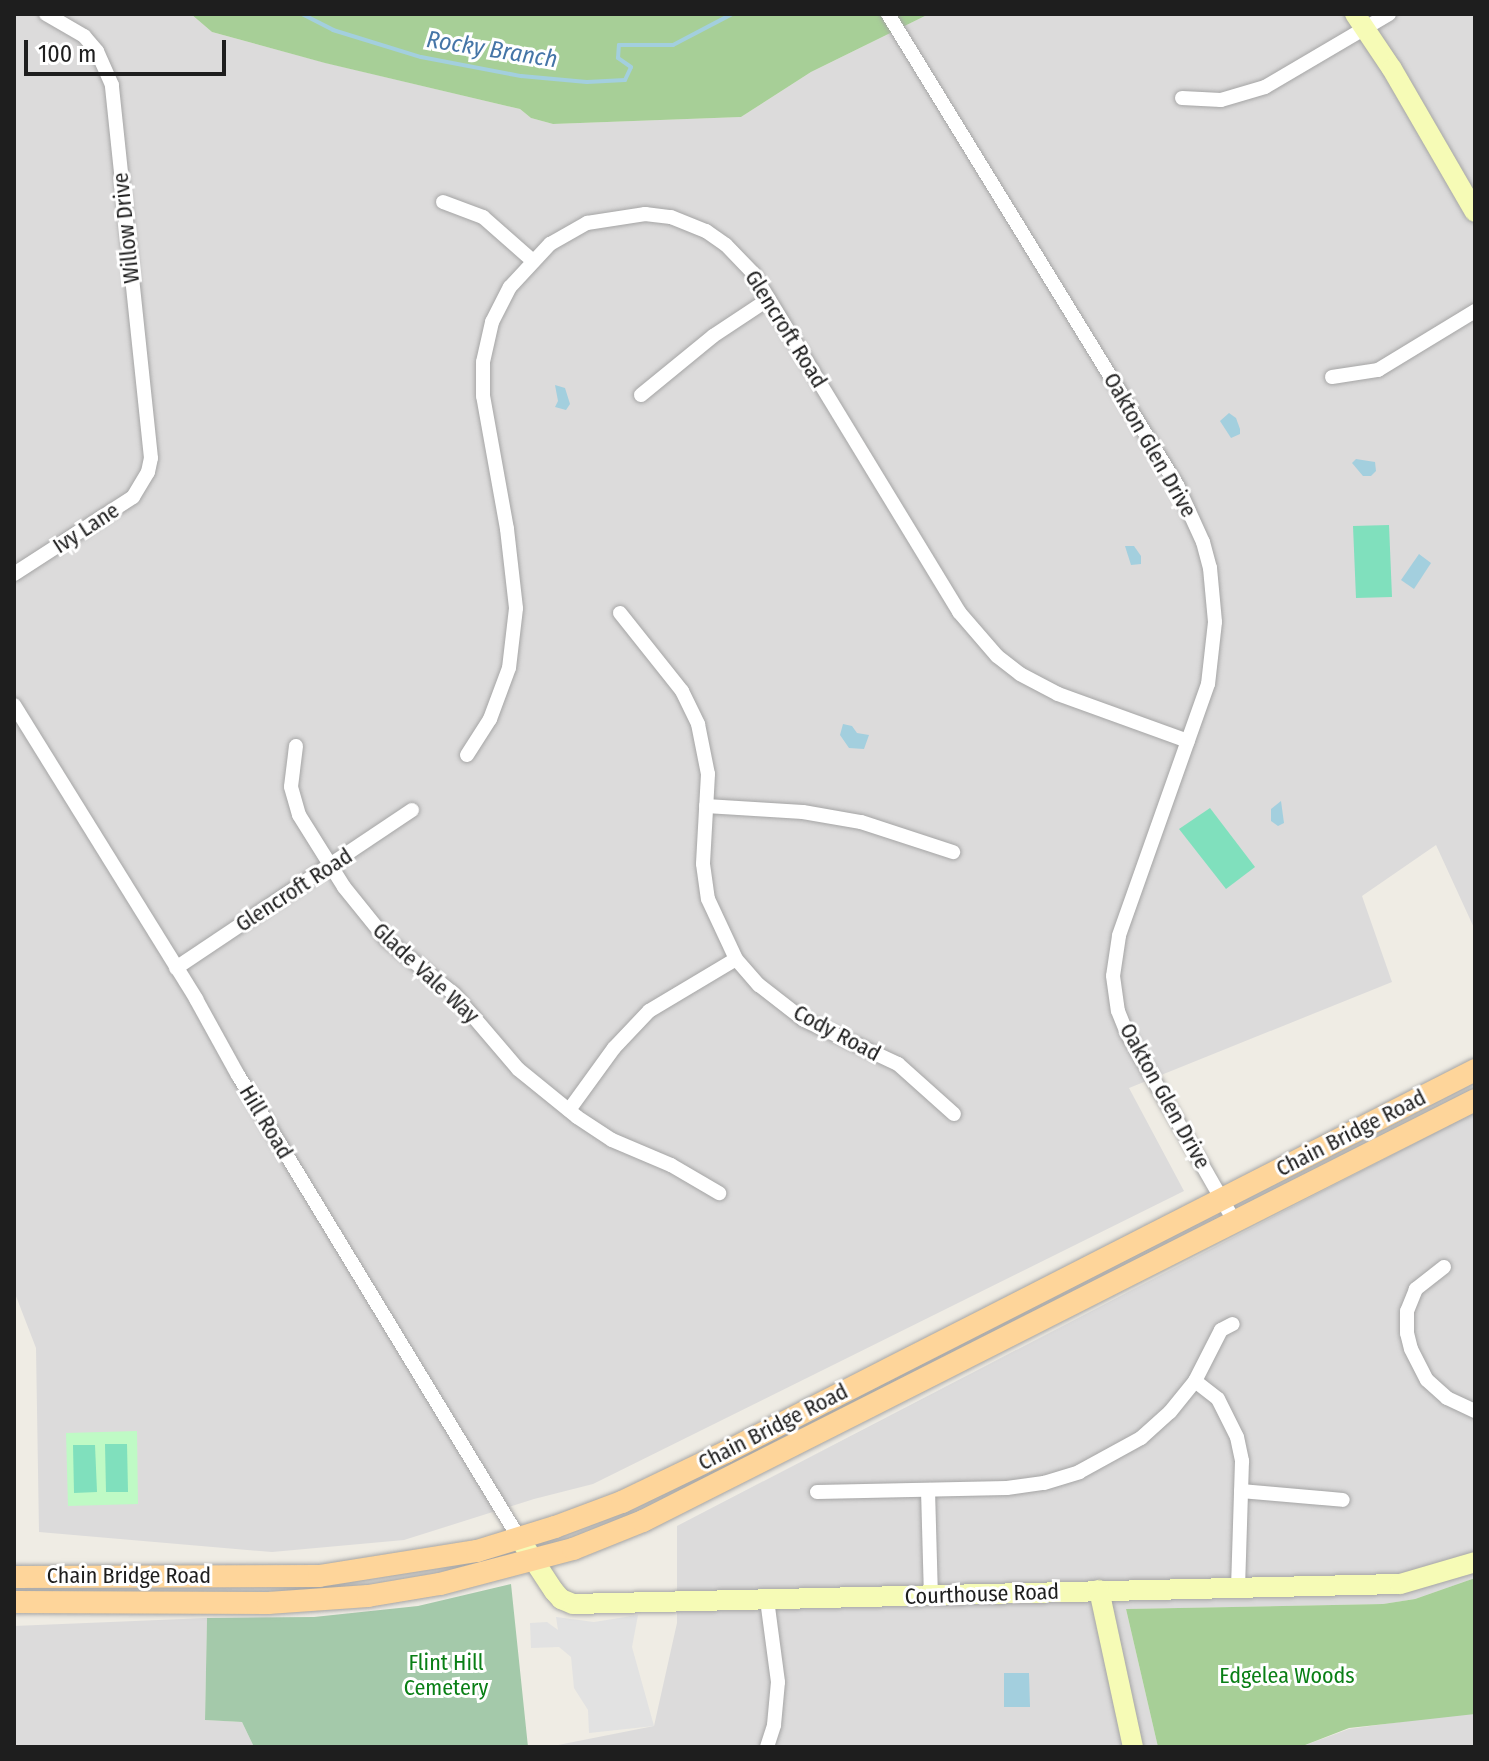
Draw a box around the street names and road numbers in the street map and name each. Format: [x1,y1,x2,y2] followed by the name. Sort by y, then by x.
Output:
[107,171,145,285] street label: Willow Drive
[739,265,833,393] street label: Glencroft Road
[1098,368,1202,522] street label: Oakton Glen Drive
[48,497,124,559] street label: Ivy Lane
[231,843,357,937] street label: Glencroft Road
[367,917,485,1029] street label: Glade Vale Way
[789,999,885,1067] street label: Cody Road
[1114,1019,1216,1173] street label: Oakton Glen Drive
[234,1080,298,1164] street label: Hill Road
[1272,1084,1430,1182] street label: Chain Bridge Road
[694,1378,852,1476] street label: Chain Bridge Road
[47,1563,211,1589] street label: Chain Bridge Road
[904,1578,1060,1610] street label: Courthouse Road

